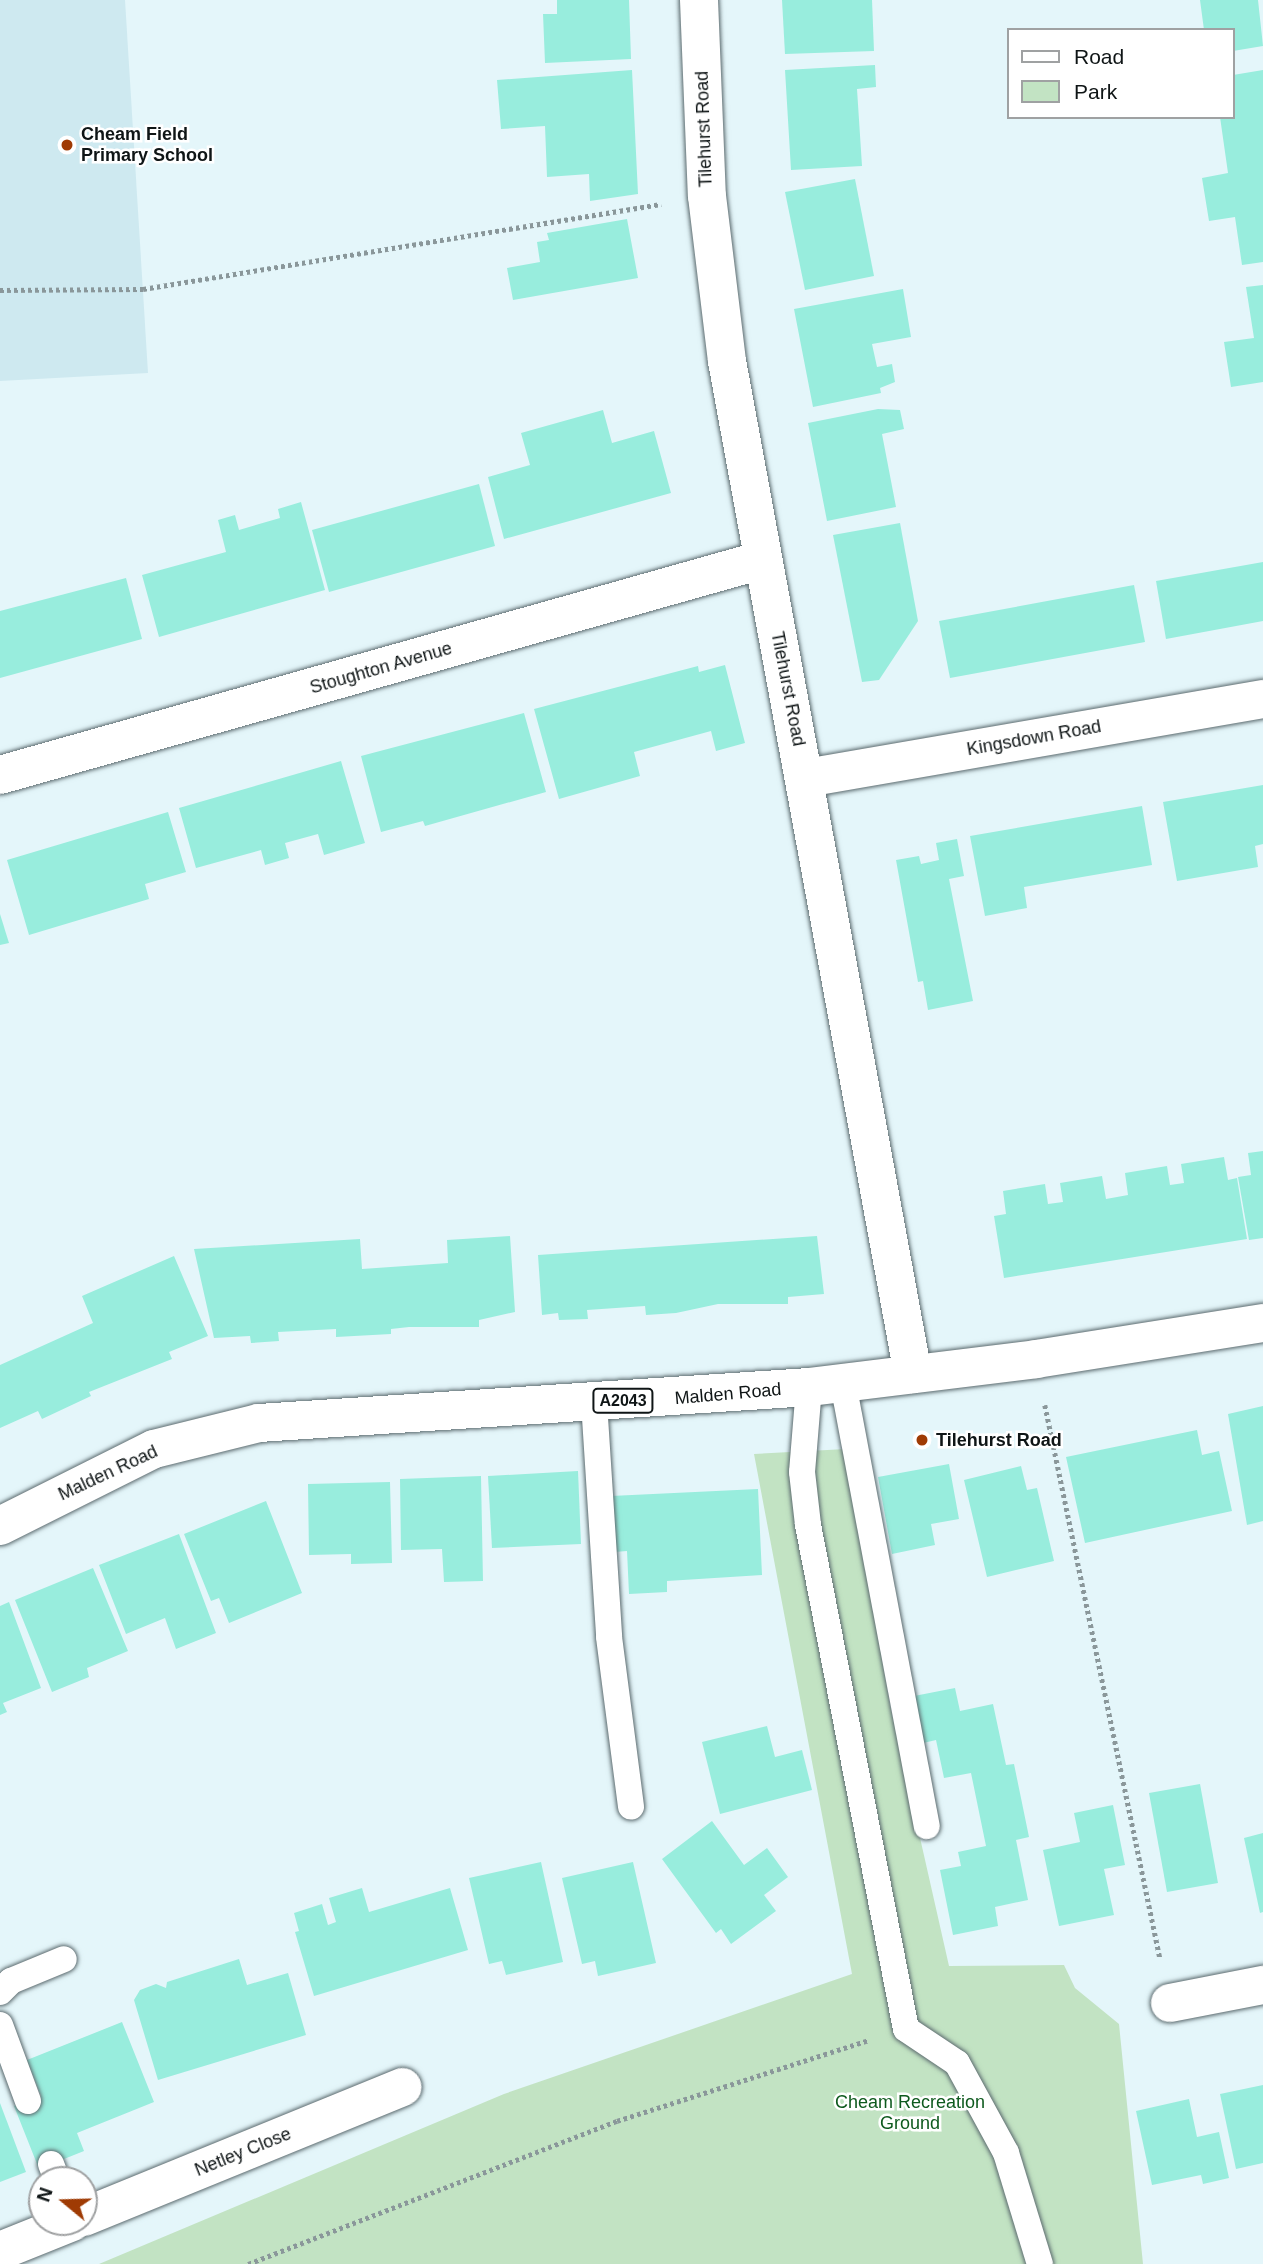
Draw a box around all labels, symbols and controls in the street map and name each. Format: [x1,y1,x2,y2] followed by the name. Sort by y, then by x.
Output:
[1007,28,1235,119] legend
[1074,45,1124,68] text: Road
[691,70,717,188] street label: Tilehurst Road
[1074,80,1117,103] text: Park
[81,124,213,166] place label: Cheam Field Primary School
[59,137,75,153] marker: Cheam Field Primary School
[766,630,810,748] street label: Tilehurst Road
[307,637,455,699] street label: Stoughton Avenue
[965,716,1103,760] street label: Kingsdown Road
[674,1379,782,1409] street label: Malden Road
[592,1388,654,1414] road number: A2043
[936,1429,1062,1451] place label: Tilehurst Road
[914,1432,930,1448] marker: Tilehurst Road
[55,1441,161,1505] street label: Malden Road
[835,2092,985,2134] park label: Cheam Recreation Ground
[192,2123,294,2181] street label: Netley Close
[28,2166,98,2236] north arrow
[32,2185,57,2205] text: N

